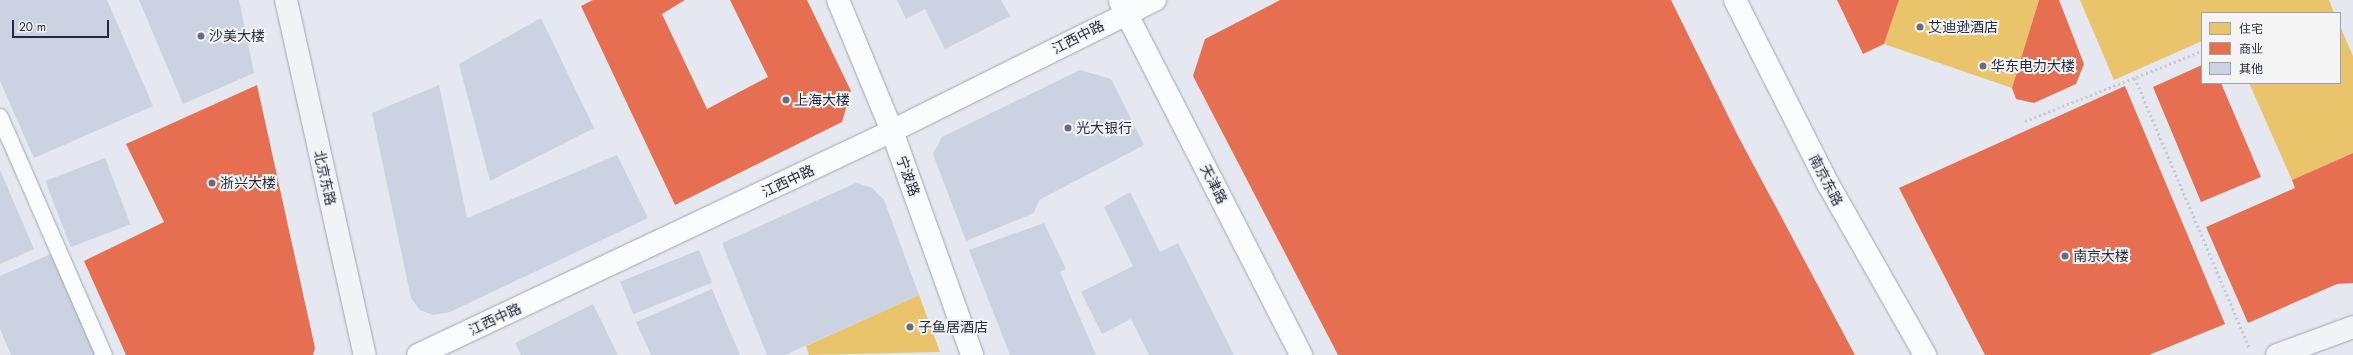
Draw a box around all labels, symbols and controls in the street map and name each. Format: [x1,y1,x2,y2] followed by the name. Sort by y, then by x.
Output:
[14,12,111,38] scale bar
[2201,12,2341,84] legend
[1049,17,1107,57] street label: 江西中路
[19,18,46,36] text: 20 m
[1928,19,1998,35] place label: 艾迪逊酒店
[2239,20,2263,38] text: 住宅
[1915,22,1925,32] marker: 艾迪逊酒店
[209,28,265,44] place label: 沙美大楼
[196,31,206,41] marker: 沙美大楼
[2239,40,2263,58] text: 商业
[1991,58,2075,74] place label: 华东电力大楼
[2239,60,2263,78] text: 其他
[1978,61,1988,71] marker: 华东电力大楼
[794,92,850,108] place label: 上海大楼
[781,95,791,105] marker: 上海大楼
[1076,120,1132,136] place label: 光大银行
[1063,123,1073,133] marker: 光大银行
[311,149,339,207] street label: 北京东路
[1805,151,1847,209] street label: 南京东路
[893,153,923,199] street label: 宁波路
[1197,161,1231,207] street label: 天津路
[759,162,817,200] street label: 江西中路
[220,175,276,191] place label: 浙兴大楼
[207,178,217,188] marker: 浙兴大楼
[2073,248,2129,264] place label: 南京大楼
[2060,251,2070,261] marker: 南京大楼
[466,300,524,338] street label: 江西中路
[918,319,988,335] place label: 子鱼居酒店
[905,322,915,332] marker: 子鱼居酒店

